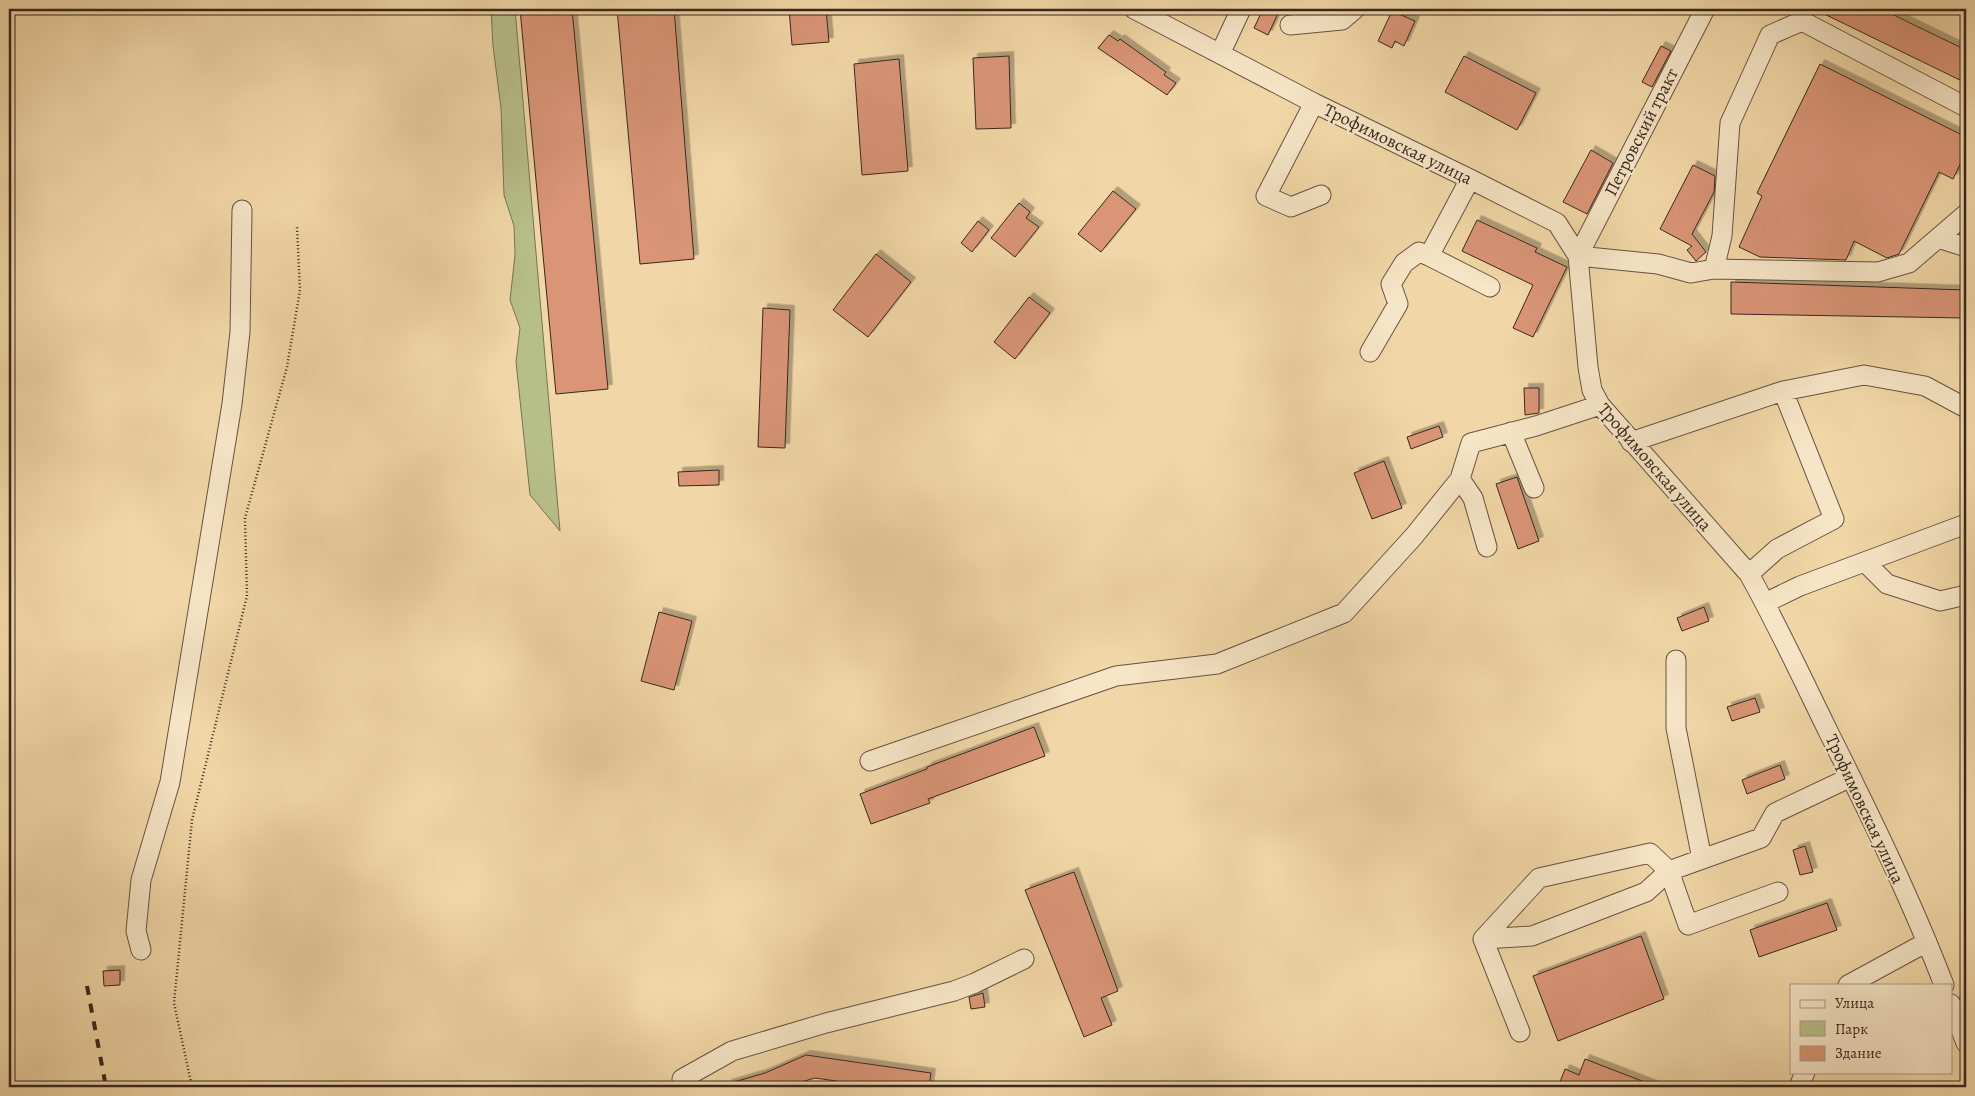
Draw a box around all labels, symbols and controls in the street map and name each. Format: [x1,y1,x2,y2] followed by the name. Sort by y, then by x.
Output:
[1598,64,1684,200] street label: Петровский тракт
[1320,98,1477,191] street label: Трофимовская улица
[1593,398,1718,537] street label: Трофимовская улица
[1820,730,1910,888] street label: Трофимовская улица
[1790,984,1952,1074] legend
[1835,993,1874,1013] text: Улица
[1835,1019,1868,1039] text: Парк
[1835,1043,1882,1063] text: Здание

